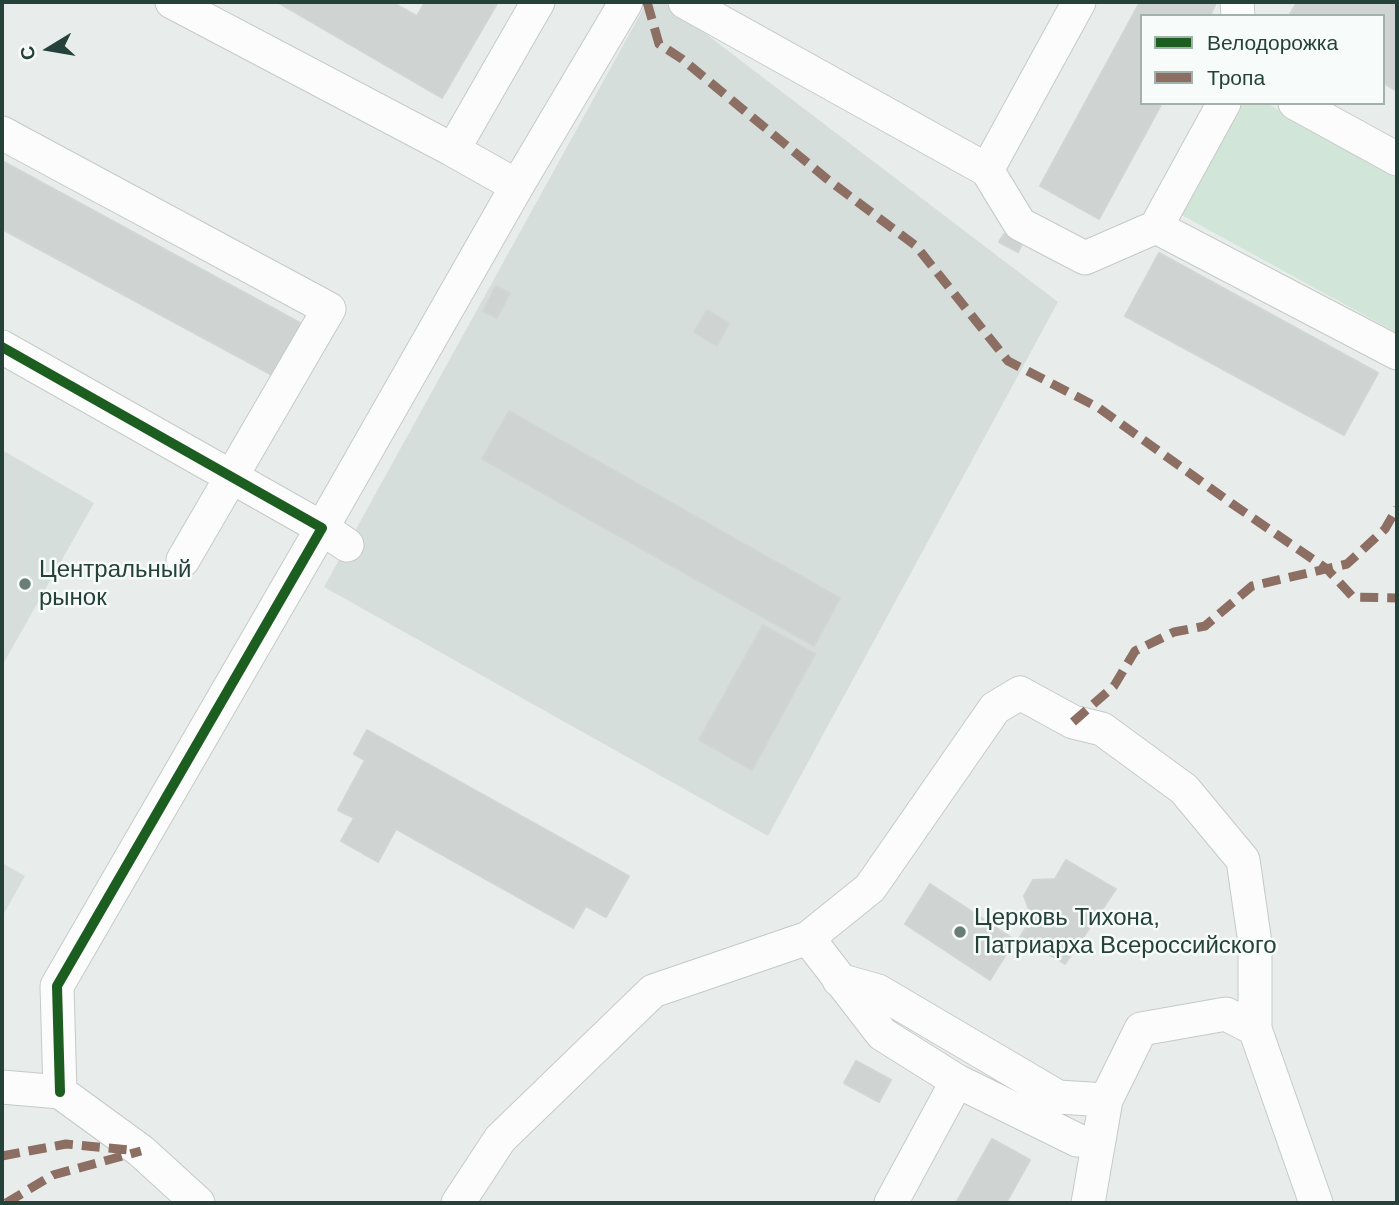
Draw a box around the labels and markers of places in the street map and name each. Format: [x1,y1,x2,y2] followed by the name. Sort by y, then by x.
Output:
[39,556,191,612] place label: Центральный рынок
[17,576,33,592] marker: Центральный рынок
[974,904,1277,960] place label: Церковь Тихона, Патриарха Всероссийского
[952,924,968,940] marker: Церковь Тихона, Патриарха Всероссийского

